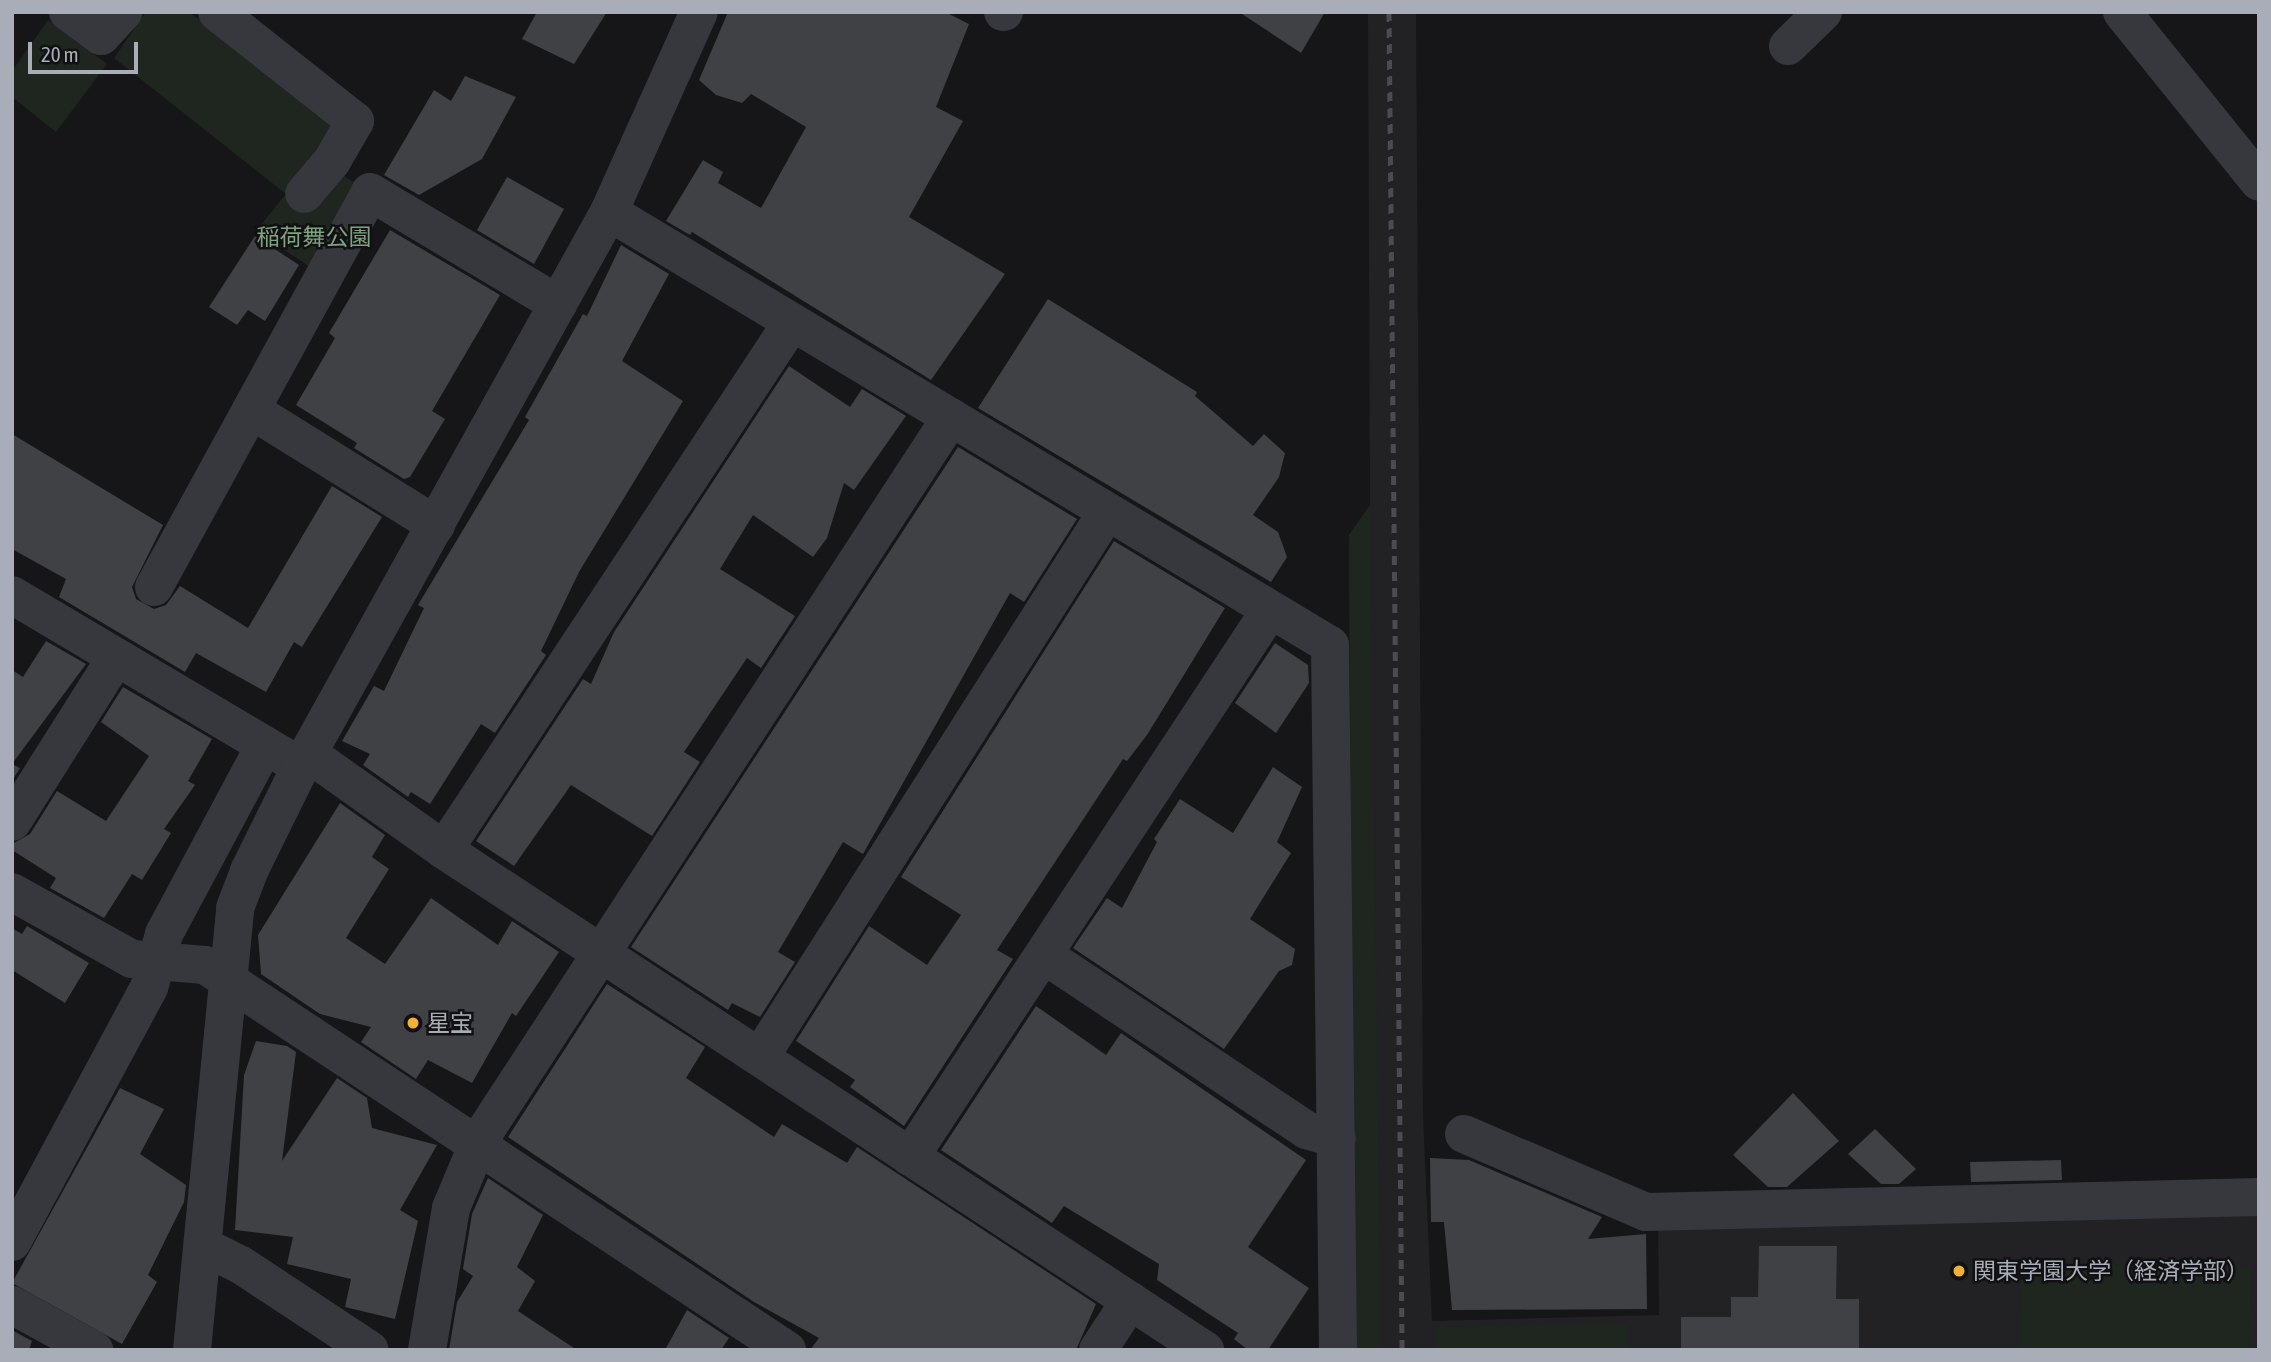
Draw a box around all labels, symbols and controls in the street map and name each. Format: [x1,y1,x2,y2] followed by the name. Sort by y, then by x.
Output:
[32,28,142,72] scale bar
[41,42,79,66] text: 20 m
[257,223,371,251] park label: 稲荷舞公園
[427,1009,473,1037] place label: 星宝
[405,1015,421,1031] marker: 星宝
[1973,1257,2249,1285] place label: 関東学園大学（経済学部）
[1951,1263,1967,1279] marker: 関東学園大学（経済学部）

